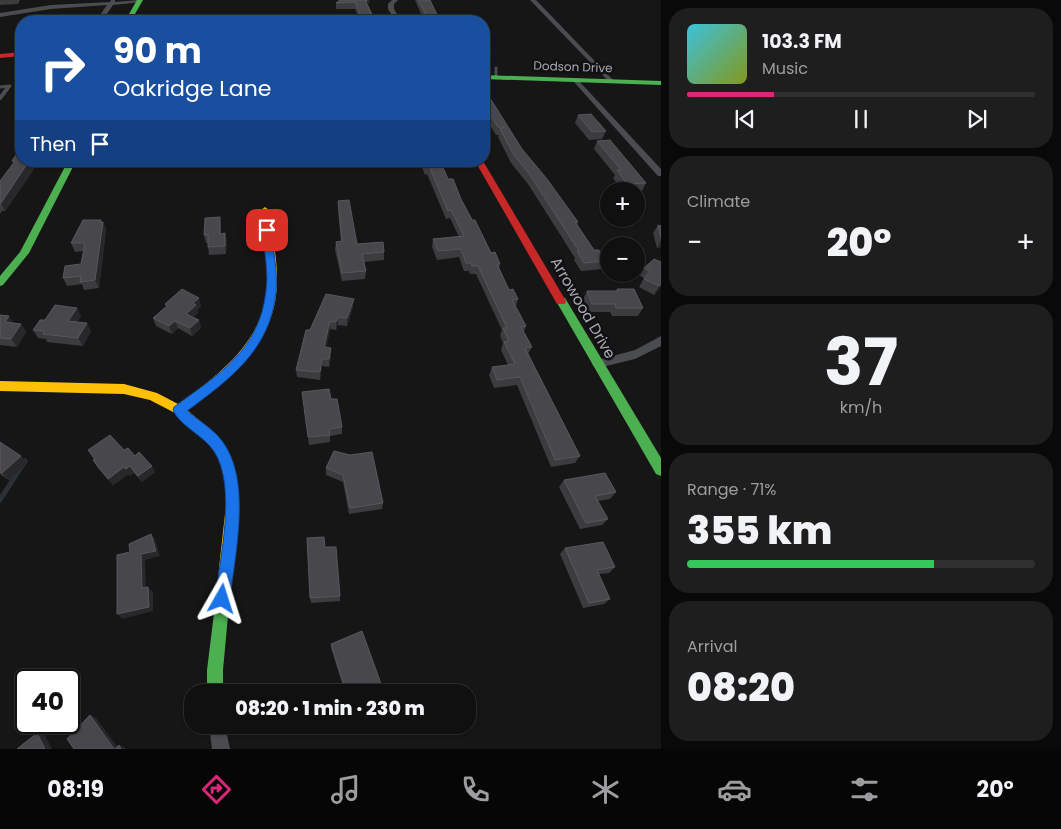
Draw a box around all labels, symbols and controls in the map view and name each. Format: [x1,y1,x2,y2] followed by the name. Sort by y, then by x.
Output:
[113,26,202,75] text: 90 m
[762,28,842,55] text: 103.3 FM
[30,35,95,100] icon: right
[533,57,613,76] street label: Dodson Drive
[762,57,808,80] text: Music
[113,73,271,104] text: Oakridge Lane
[731,105,759,133] icon: previous
[847,105,875,133] icon: pause
[963,105,991,133] icon: next
[86,130,114,158] icon: arrive
[30,131,76,158] text: Then
[600,182,645,282] map controls
[600,182,645,227] button: +
[687,190,750,213] text: Climate
[246,209,288,251] pin
[253,216,281,244] icon: arrive
[827,216,892,269] text: 20°
[687,223,702,262] text: −
[1016,223,1035,262] text: +
[600,237,645,282] button: −
[546,253,621,362] street label: Arrowood Drive
[824,317,898,408] text: 37
[840,396,882,419] text: km/h
[687,478,776,501] text: Range · 71%
[687,504,832,557] text: 355 km
[195,572,247,624] position arrow
[687,635,737,658] text: Arrival
[687,661,795,714] text: 08:20
[15,669,80,734] speed limit sign: 40
[235,695,425,722] text: 08:20 · 1 min · 230 m
[199,772,234,807] icon: directions
[328,772,363,807] icon: music
[458,772,493,807] icon: phone
[588,772,623,807] icon: climate
[717,772,752,807] icon: car
[847,772,882,807] icon: filters
[47,774,104,805] text: 08:19
[977,774,1014,805] text: 20°

